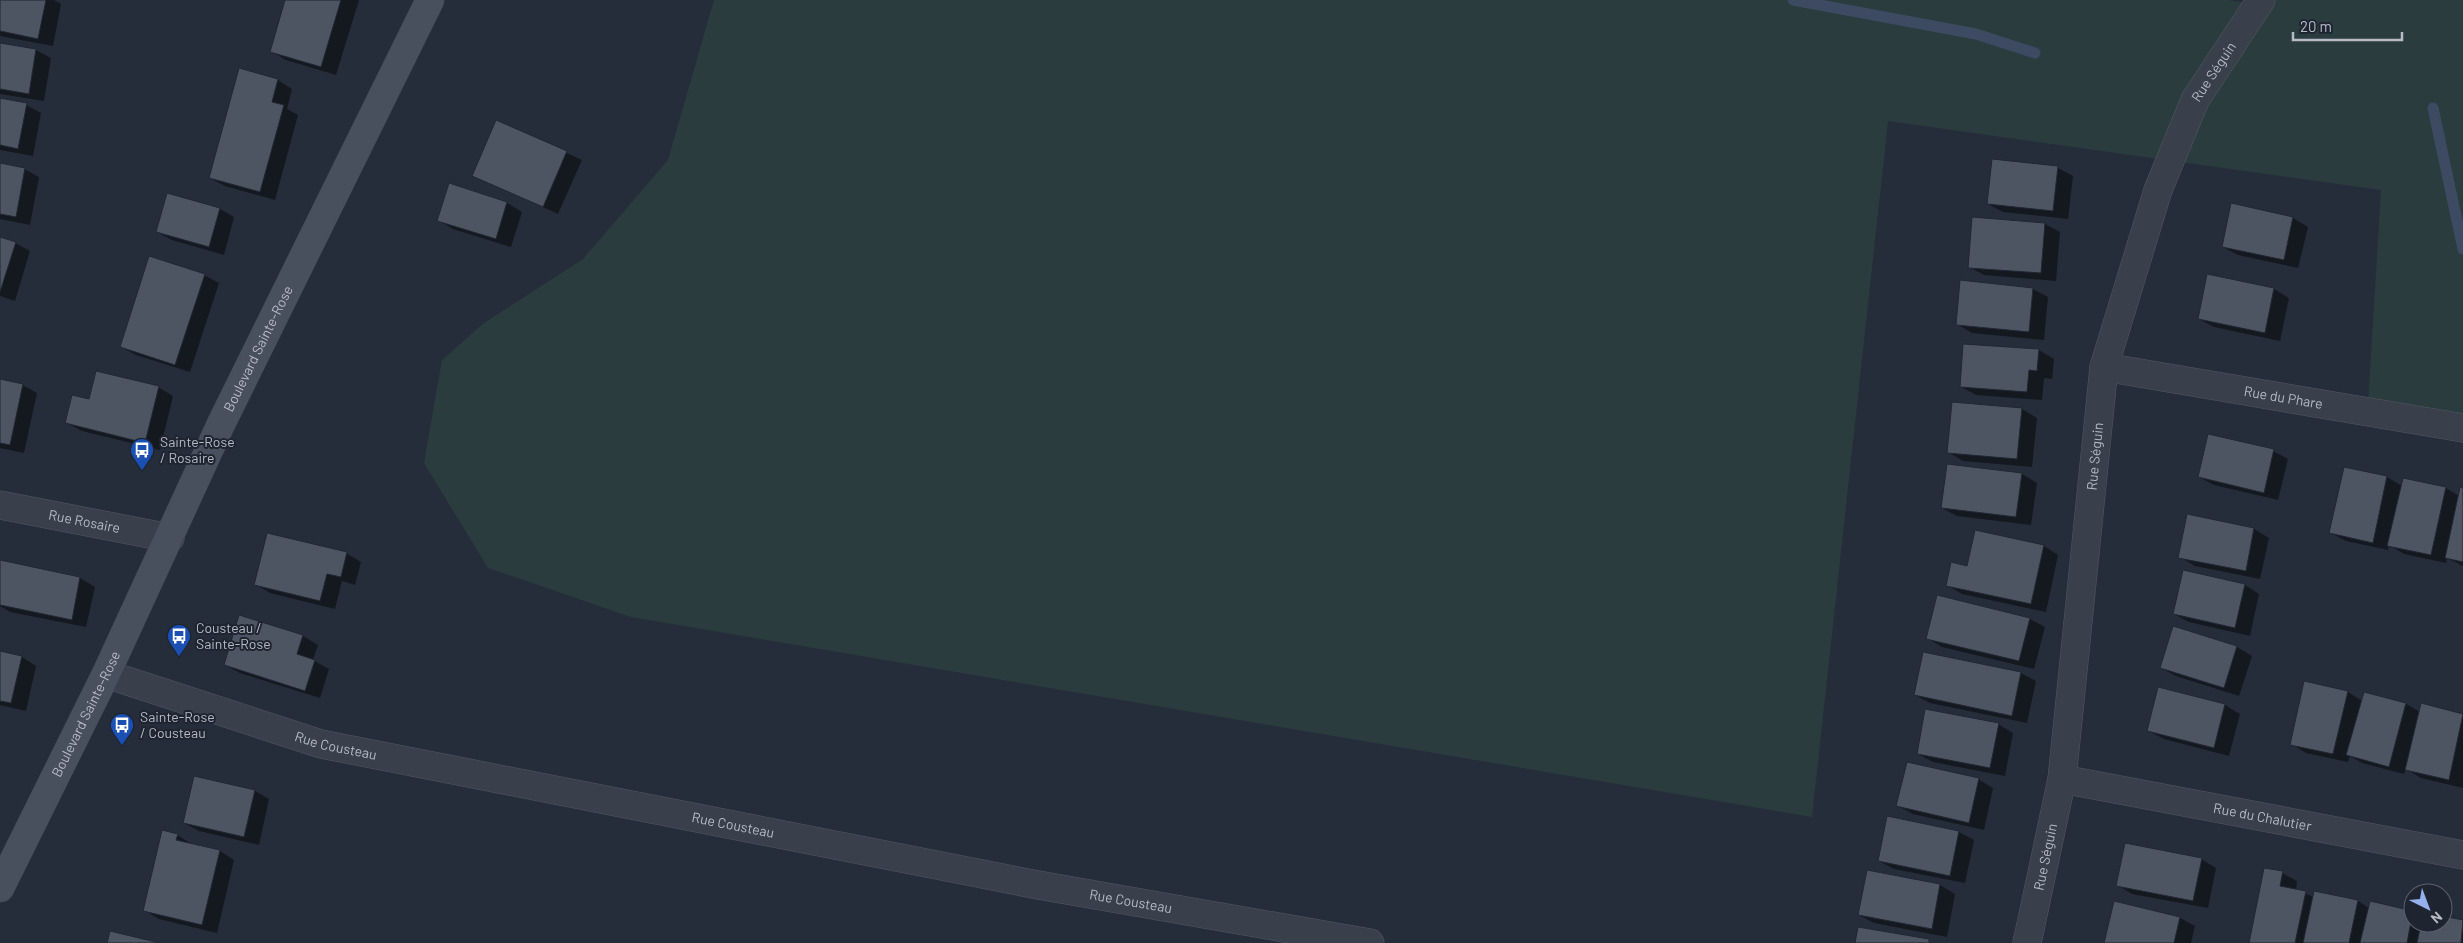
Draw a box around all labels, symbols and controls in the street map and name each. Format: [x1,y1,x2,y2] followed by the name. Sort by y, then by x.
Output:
[2293,10,2402,42] scale bar
[2300,17,2332,35] text: 20 m
[2187,38,2239,105] street label: Rue Séguin
[219,283,296,414] street label: Boulevard Sainte-Rose
[2243,382,2324,412] street label: Rue du Phare
[2082,422,2106,491] street label: Rue Séguin
[160,433,235,466] place label: Sainte-Rose / Rosaire
[129,437,155,471] bus stop icon: Sainte-Rose / Rosaire
[47,506,122,536] street label: Rue Rosaire
[196,619,271,652] place label: Cousteau / Sainte-Rose
[166,623,192,657] bus stop icon: Cousteau / Sainte-Rose
[47,648,123,780] street label: Boulevard Sainte-Rose
[140,708,215,741] place label: Sainte-Rose / Cousteau
[109,712,135,746] bus stop icon: Sainte-Rose / Cousteau
[293,727,378,763] street label: Rue Cousteau
[2212,799,2313,834] street label: Rue du Chalutier
[690,808,776,841] street label: Rue Cousteau
[2029,822,2060,892] street label: Rue Séguin
[2403,883,2453,933] north arrow
[1088,885,1174,916] street label: Rue Cousteau
[2428,909,2446,927] text: N

